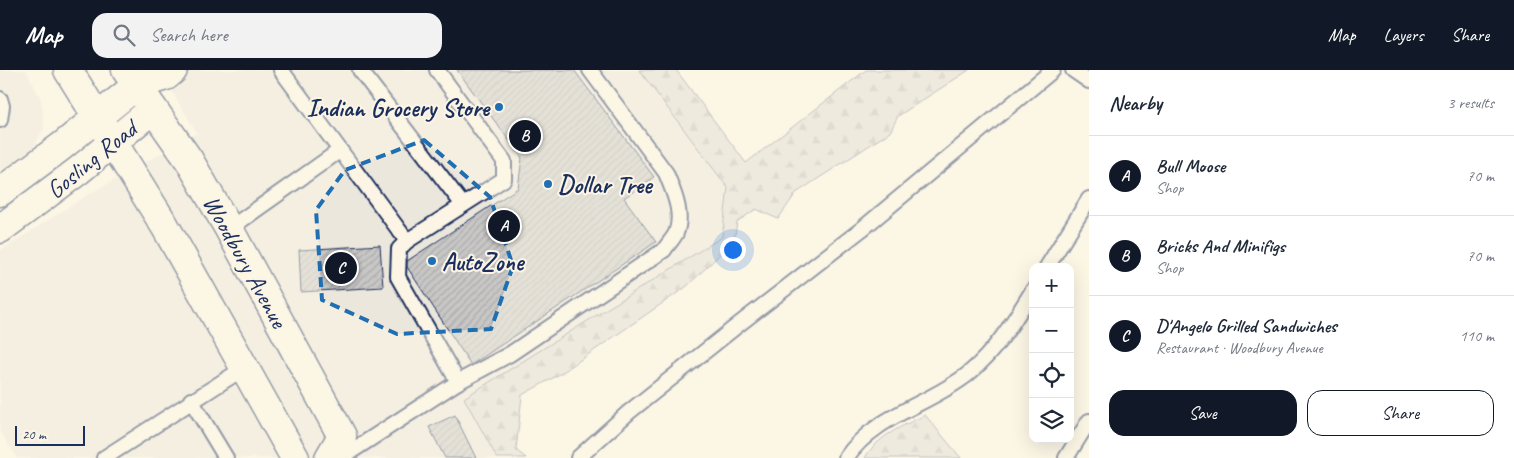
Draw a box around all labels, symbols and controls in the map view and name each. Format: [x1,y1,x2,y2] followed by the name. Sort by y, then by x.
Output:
[92,13,442,58] search box
[25,20,62,50] text: Map
[110,21,138,49] icon: search
[150,23,228,47] text: Search here
[1328,24,1356,46] text: Map
[1384,24,1423,46] text: Layers
[1451,24,1489,46] text: Share
[1109,90,1162,116] text: Nearby
[306,92,491,124] place label: Indian Grocery Store
[1447,93,1494,113] text: 3 results
[493,101,505,113] marker: Indian Grocery Store
[40,111,147,206] street label: Gosling Road
[509,117,541,155] pin: B
[1156,154,1225,178] text: Bull Moose
[1121,166,1129,186] text: A
[1467,166,1494,186] text: 70 m
[558,169,654,201] place label: Dollar Tree
[542,178,554,190] marker: Dollar Tree
[1156,178,1183,198] text: Shop
[196,190,296,335] street label: Woodbury Avenue
[488,207,520,245] pin: A
[1156,234,1285,258] text: Bricks And Minifigs
[720,237,746,263] your location
[442,246,526,278] place label: AutoZone
[1121,246,1129,266] text: B
[1467,246,1494,266] text: 70 m
[325,249,357,287] pin: C
[426,255,438,267] marker: AutoZone
[1156,258,1183,278] text: Shop
[1029,263,1074,443] map controls
[1029,263,1074,308] button: +
[1029,308,1074,353] button: −
[1156,314,1337,338] text: D'Angelo Grilled Sandwiches
[1121,326,1129,346] text: C
[1460,326,1494,346] text: 110 m
[1156,338,1323,358] text: Restaurant · Woodbury Avenue
[1029,353,1074,398] button: locate
[1109,390,1297,436] button: Save
[1307,390,1494,436] button: Share
[1029,398,1074,443] button: layers
[15,423,85,446] scale bar
[22,426,46,443] text: 20 m

